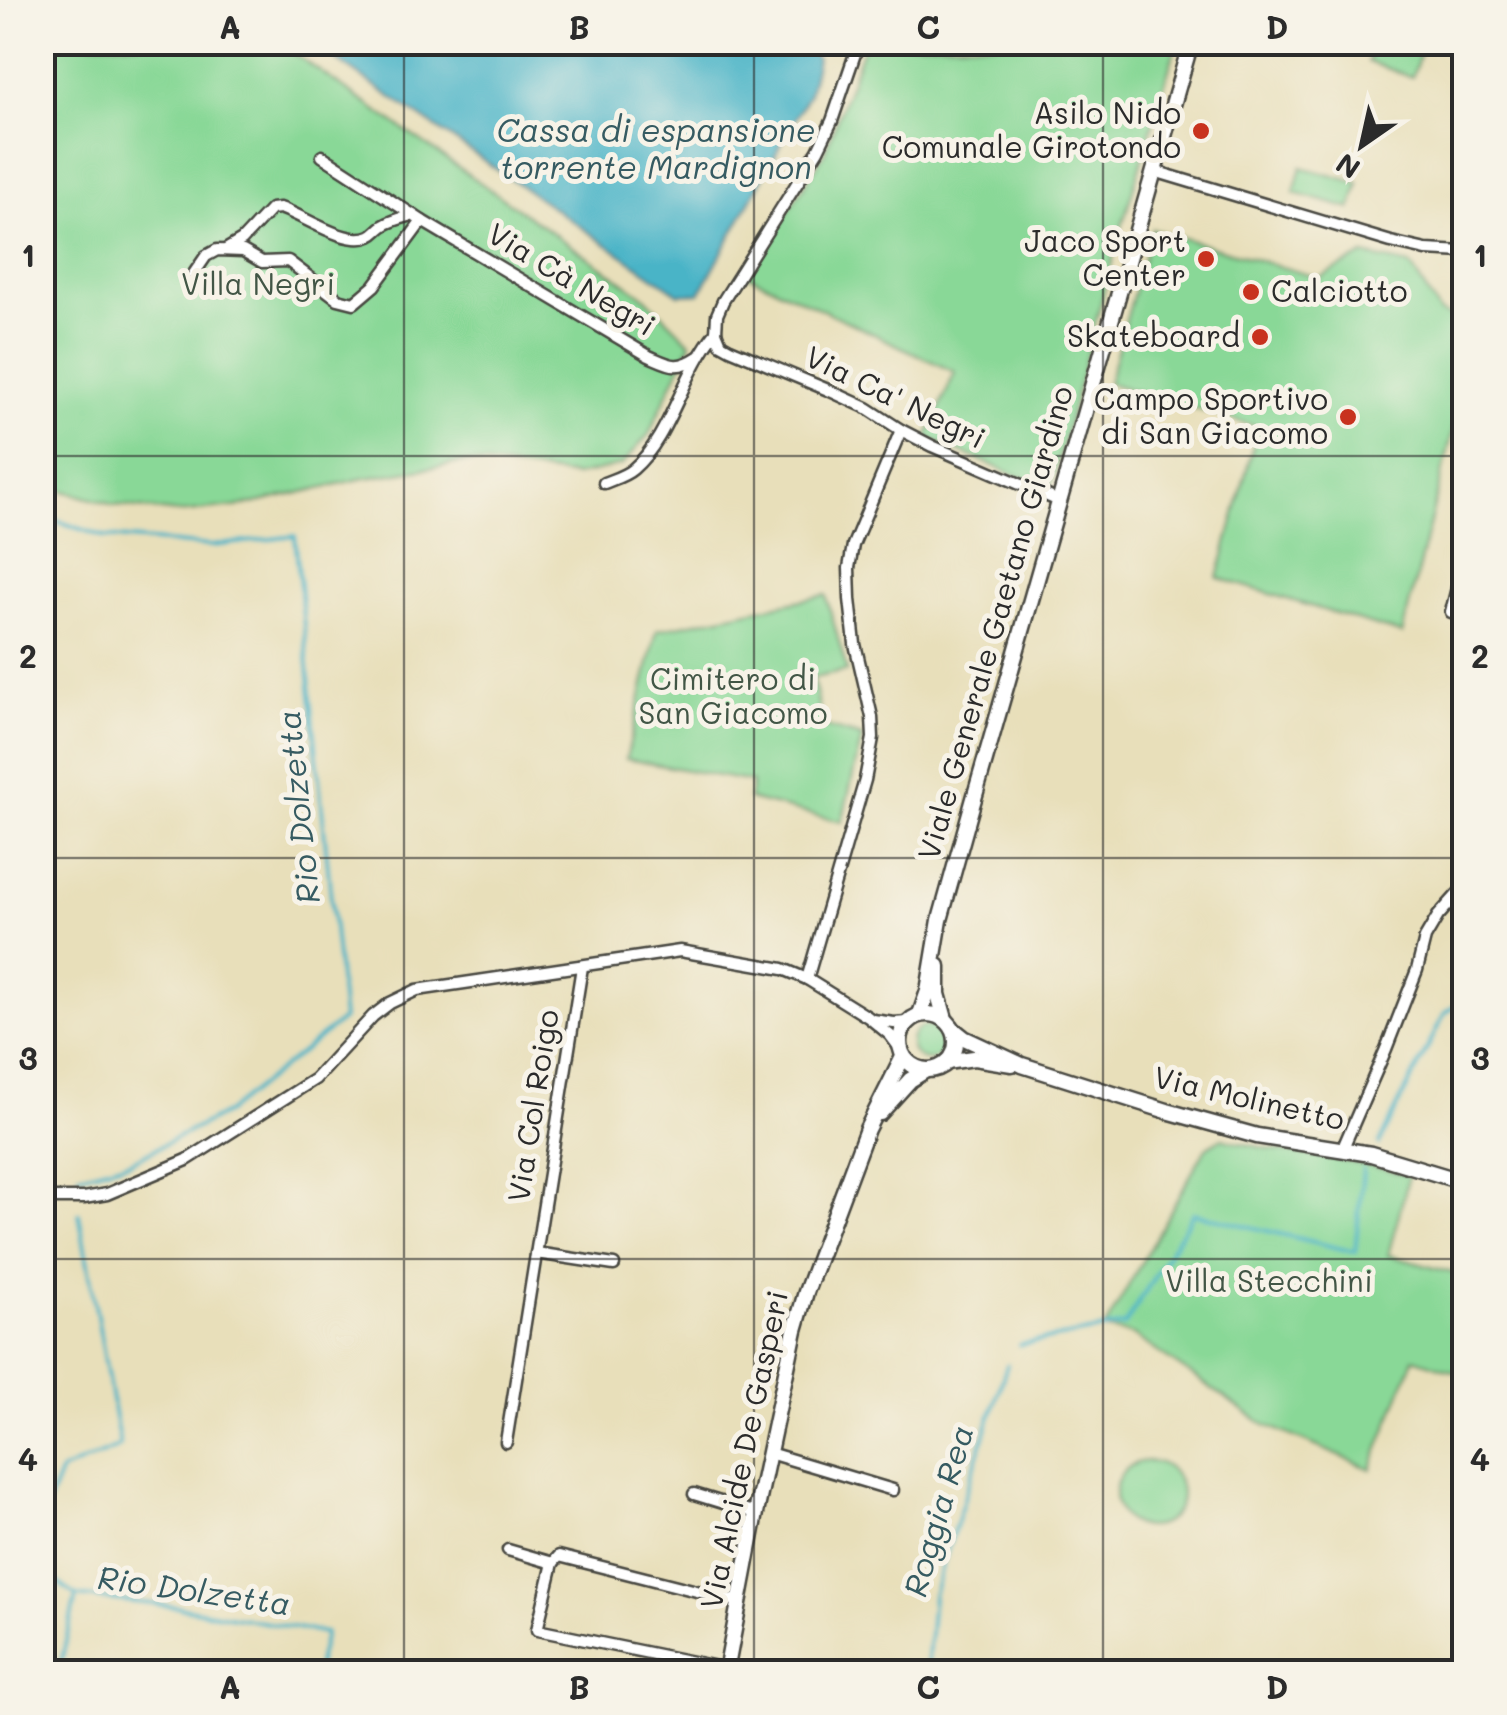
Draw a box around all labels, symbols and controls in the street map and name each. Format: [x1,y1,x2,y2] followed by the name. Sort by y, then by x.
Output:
[219,5,241,47] text: A
[568,5,590,47] text: B
[916,5,940,47] text: C
[1266,5,1288,47] text: D
[882,92,1181,166] place label: Asilo Nido Comunale Girotondo
[1312,95,1412,195] north arrow
[496,108,816,187] water label: Cassa di espansione torrente Mardignon
[1190,120,1212,142] marker: Asilo Nido Comunale Girotondo
[1329,146,1366,187] text: N
[481,213,663,344] street label: Via Cà Negri
[1024,220,1186,294] place label: Jaco Sport Center
[21,233,35,275] text: 1
[1473,233,1487,275] text: 1
[1195,248,1217,270] marker: Jaco Sport Center
[181,263,335,303] park label: Villa Negri
[1271,270,1407,310] place label: Calciotto
[1240,281,1262,303] marker: Calciotto
[1067,315,1240,355] place label: Skateboard
[1249,326,1271,348] marker: Skateboard
[799,335,992,457] street label: Via Ca' Negri
[1094,378,1328,452] place label: Campo Sportivo di San Giacomo
[907,381,1081,864] street label: Viale Generale Gaetano Giardino
[1337,406,1359,428] marker: Campo Sportivo di San Giacomo
[19,634,37,676] text: 2
[1471,634,1489,676] text: 2
[638,658,828,732] park label: Cimitero di San Giacomo
[266,708,328,906] water label: Rio Dolzetta
[497,1007,567,1205] street label: Via Col Roigo
[18,1036,38,1078] text: 3
[1470,1036,1490,1078] text: 3
[1150,1056,1349,1138] street label: Via Molinetto
[1165,1260,1373,1300] park label: Villa Stecchini
[690,1287,796,1613] street label: Via Alcide De Gasperi
[893,1420,982,1601] water label: Roggia Rea
[18,1437,38,1479] text: 4
[1470,1437,1490,1479] text: 4
[95,1555,293,1623] water label: Rio Dolzetta
[219,1665,241,1707] text: A
[568,1665,590,1707] text: B
[916,1665,940,1707] text: C
[1266,1665,1288,1707] text: D

